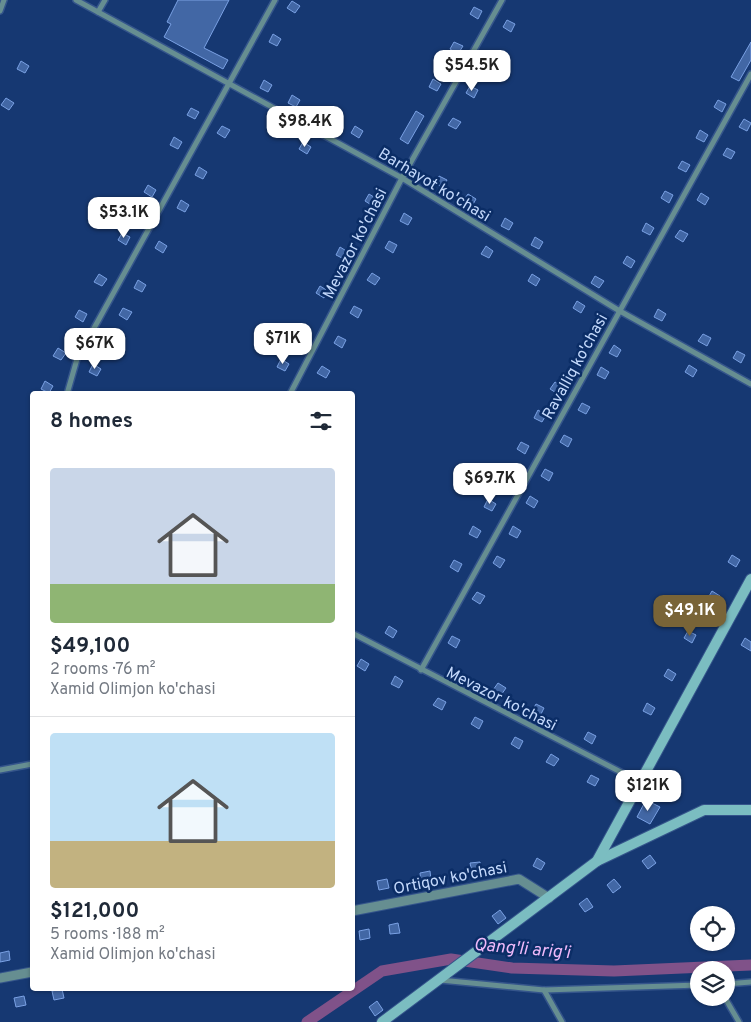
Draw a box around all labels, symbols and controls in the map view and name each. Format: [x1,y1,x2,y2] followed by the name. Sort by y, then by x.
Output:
[431,49,513,92] pin: $54.5K
[445,56,500,76] text: $54.5K
[264,106,346,148] pin: $98.4K
[278,112,332,132] text: $98.4K
[374,144,494,227] street label: Barhayot ko'chasi
[319,185,392,303] street label: Mevazor ko'chasi
[83,196,165,239] pin: $53.1K
[99,203,149,223] text: $53.1K
[538,311,613,423] street label: Ravalliq ko'chasi
[253,322,313,365] pin: $71K
[65,328,125,370] pin: $67K
[265,329,301,349] text: $71K
[75,334,115,354] text: $67K
[307,407,335,435] icon: filters
[50,408,133,435] text: 8 homes
[449,462,531,505] pin: $69.7K
[464,469,516,489] text: $69.7K
[148,500,238,590] icon: home
[649,594,731,637] pin: $49.1K
[664,601,716,621] text: $49.1K
[50,633,130,660] text: $49,100
[50,660,156,680] text: 2 rooms · 76 m²
[442,663,560,736] street label: Mevazor ko'chasi
[50,680,216,700] text: Xamid Olimjon ko'chasi
[148,766,238,856] icon: home
[613,770,683,812] pin: $121K
[626,776,670,796] text: $121K
[392,858,509,900] street label: Ortiqov ko'chasi
[50,898,139,925] text: $121,000
[690,906,735,1006] map controls
[690,906,735,951] button: locate
[50,925,165,945] text: 5 rooms · 188 m²
[473,934,573,965] water label: Qang'li arig'i
[50,945,216,965] text: Xamid Olimjon ko'chasi
[690,961,735,1006] button: layers

